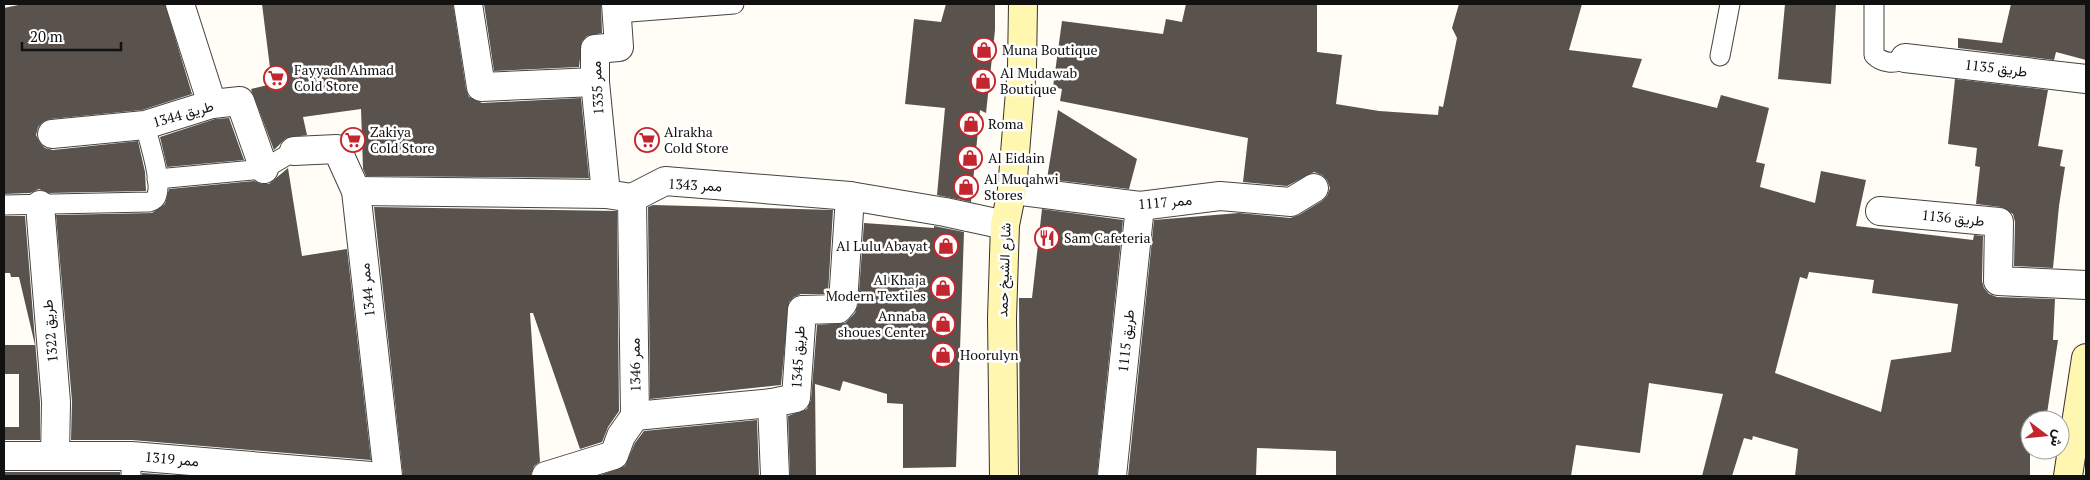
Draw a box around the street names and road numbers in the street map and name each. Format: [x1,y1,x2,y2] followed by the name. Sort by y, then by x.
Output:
[1964,54,2028,81] street label: طريق 1135
[586,60,607,116] street label: ممر 1335
[150,96,216,131] street label: طريق 1344
[667,174,723,195] street label: ممر 1343
[1137,190,1193,213] street label: ممر 1117
[1921,205,1985,230] street label: طريق 1136
[992,222,1017,318] street label: شارع الشيخ حمد
[354,262,379,318] street label: ممر 1344
[37,299,62,363] street label: طريق 1322
[1113,309,1138,373] street label: طريق 1115
[786,325,809,389] street label: طريق 1345
[625,338,644,392] street label: ممر 1346
[144,447,200,470] street label: ممر 1319

